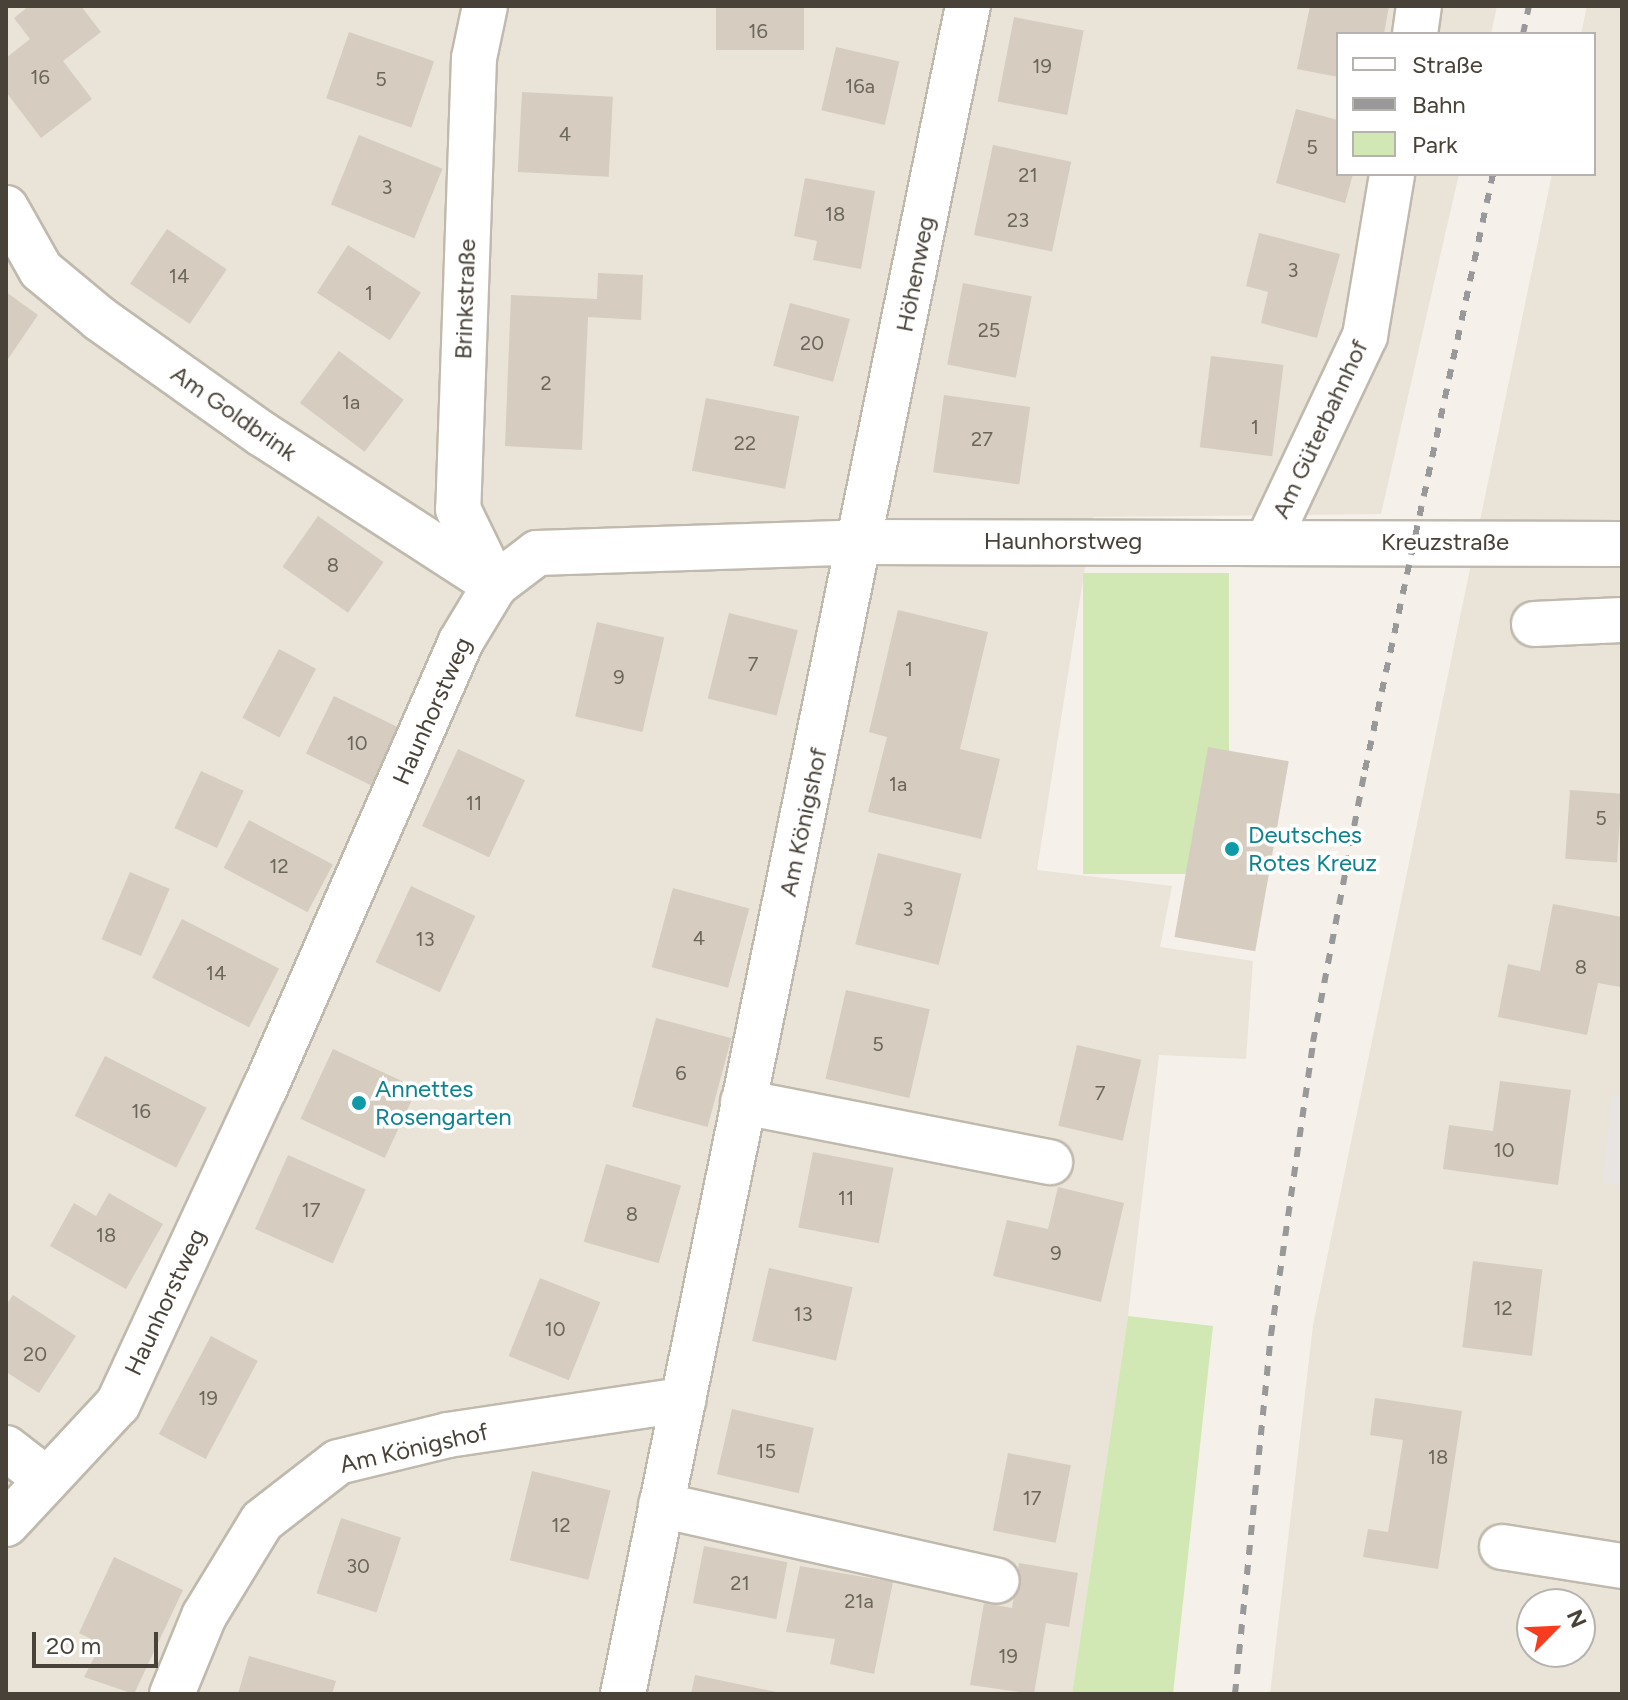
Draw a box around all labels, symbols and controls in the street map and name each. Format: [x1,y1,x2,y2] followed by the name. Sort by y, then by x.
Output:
[748,19,768,43] house number: 16
[1336,32,1596,176] legend
[1412,50,1483,79] text: Straße
[1032,54,1052,78] house number: 19
[30,65,50,89] house number: 16
[375,67,387,91] house number: 5
[845,74,875,98] house number: 16a
[1412,90,1466,119] text: Bahn
[559,122,571,146] house number: 4
[1412,130,1458,159] text: Park
[1306,135,1318,159] house number: 5
[1018,163,1038,187] house number: 21
[382,175,392,199] house number: 3
[825,202,845,226] house number: 18
[1007,208,1029,232] house number: 23
[890,214,940,334] street label: Höhenweg
[449,238,481,360] street label: Brinkstraße
[1288,258,1298,282] house number: 3
[169,264,189,288] house number: 14
[365,281,373,305] house number: 1
[978,318,1000,342] house number: 25
[800,331,824,355] house number: 20
[1266,335,1374,523] street label: Am Güterbahnhof
[166,359,302,467] street label: Am Goldbrink
[540,371,552,395] house number: 2
[342,390,360,414] house number: 1a
[1251,415,1259,439] house number: 1
[971,427,993,451] house number: 27
[734,431,756,455] house number: 22
[984,527,1142,555] street label: Haunhorstweg
[1381,528,1509,556] street label: Kreuzstraße
[327,553,339,577] house number: 8
[387,633,477,789] street label: Haunhorstweg
[748,652,758,676] house number: 7
[905,657,913,681] house number: 1
[613,665,625,689] house number: 9
[346,731,368,755] house number: 10
[773,745,833,899] street label: Am Königshof
[889,772,907,796] house number: 1a
[466,791,482,815] house number: 11
[1595,806,1607,830] house number: 5
[1248,821,1377,877] place label: Deutsches Rotes Kreuz
[1223,840,1241,858] marker: Deutsches Rotes Kreuz
[269,854,289,878] house number: 12
[903,897,913,921] house number: 3
[693,926,705,950] house number: 4
[415,927,435,951] house number: 13
[1575,955,1587,979] house number: 8
[206,961,226,985] house number: 14
[872,1032,884,1056] house number: 5
[675,1061,687,1085] house number: 6
[375,1075,512,1131] place label: Annettes Rosengarten
[1095,1081,1105,1105] house number: 7
[350,1094,368,1112] marker: Annettes Rosengarten
[131,1099,151,1123] house number: 16
[1493,1138,1515,1162] house number: 10
[838,1186,854,1210] house number: 11
[302,1198,320,1222] house number: 17
[626,1202,638,1226] house number: 8
[96,1223,116,1247] house number: 18
[118,1224,212,1380] street label: Haunhorstweg
[1050,1241,1062,1265] house number: 9
[1493,1296,1513,1320] house number: 12
[793,1302,813,1326] house number: 13
[544,1317,566,1341] house number: 10
[23,1342,47,1366] house number: 20
[198,1386,218,1410] house number: 19
[337,1417,491,1479] street label: Am Königshof
[756,1439,776,1463] house number: 15
[1428,1445,1448,1469] house number: 18
[1023,1486,1041,1510] house number: 17
[551,1513,571,1537] house number: 12
[346,1554,370,1578] house number: 30
[730,1571,750,1595] house number: 21
[1516,1588,1596,1668] north arrow
[844,1589,874,1613] house number: 21a
[1561,1606,1592,1632] text: N
[36,1616,162,1666] scale bar
[46,1631,101,1660] text: 20 m
[998,1644,1018,1668] house number: 19

